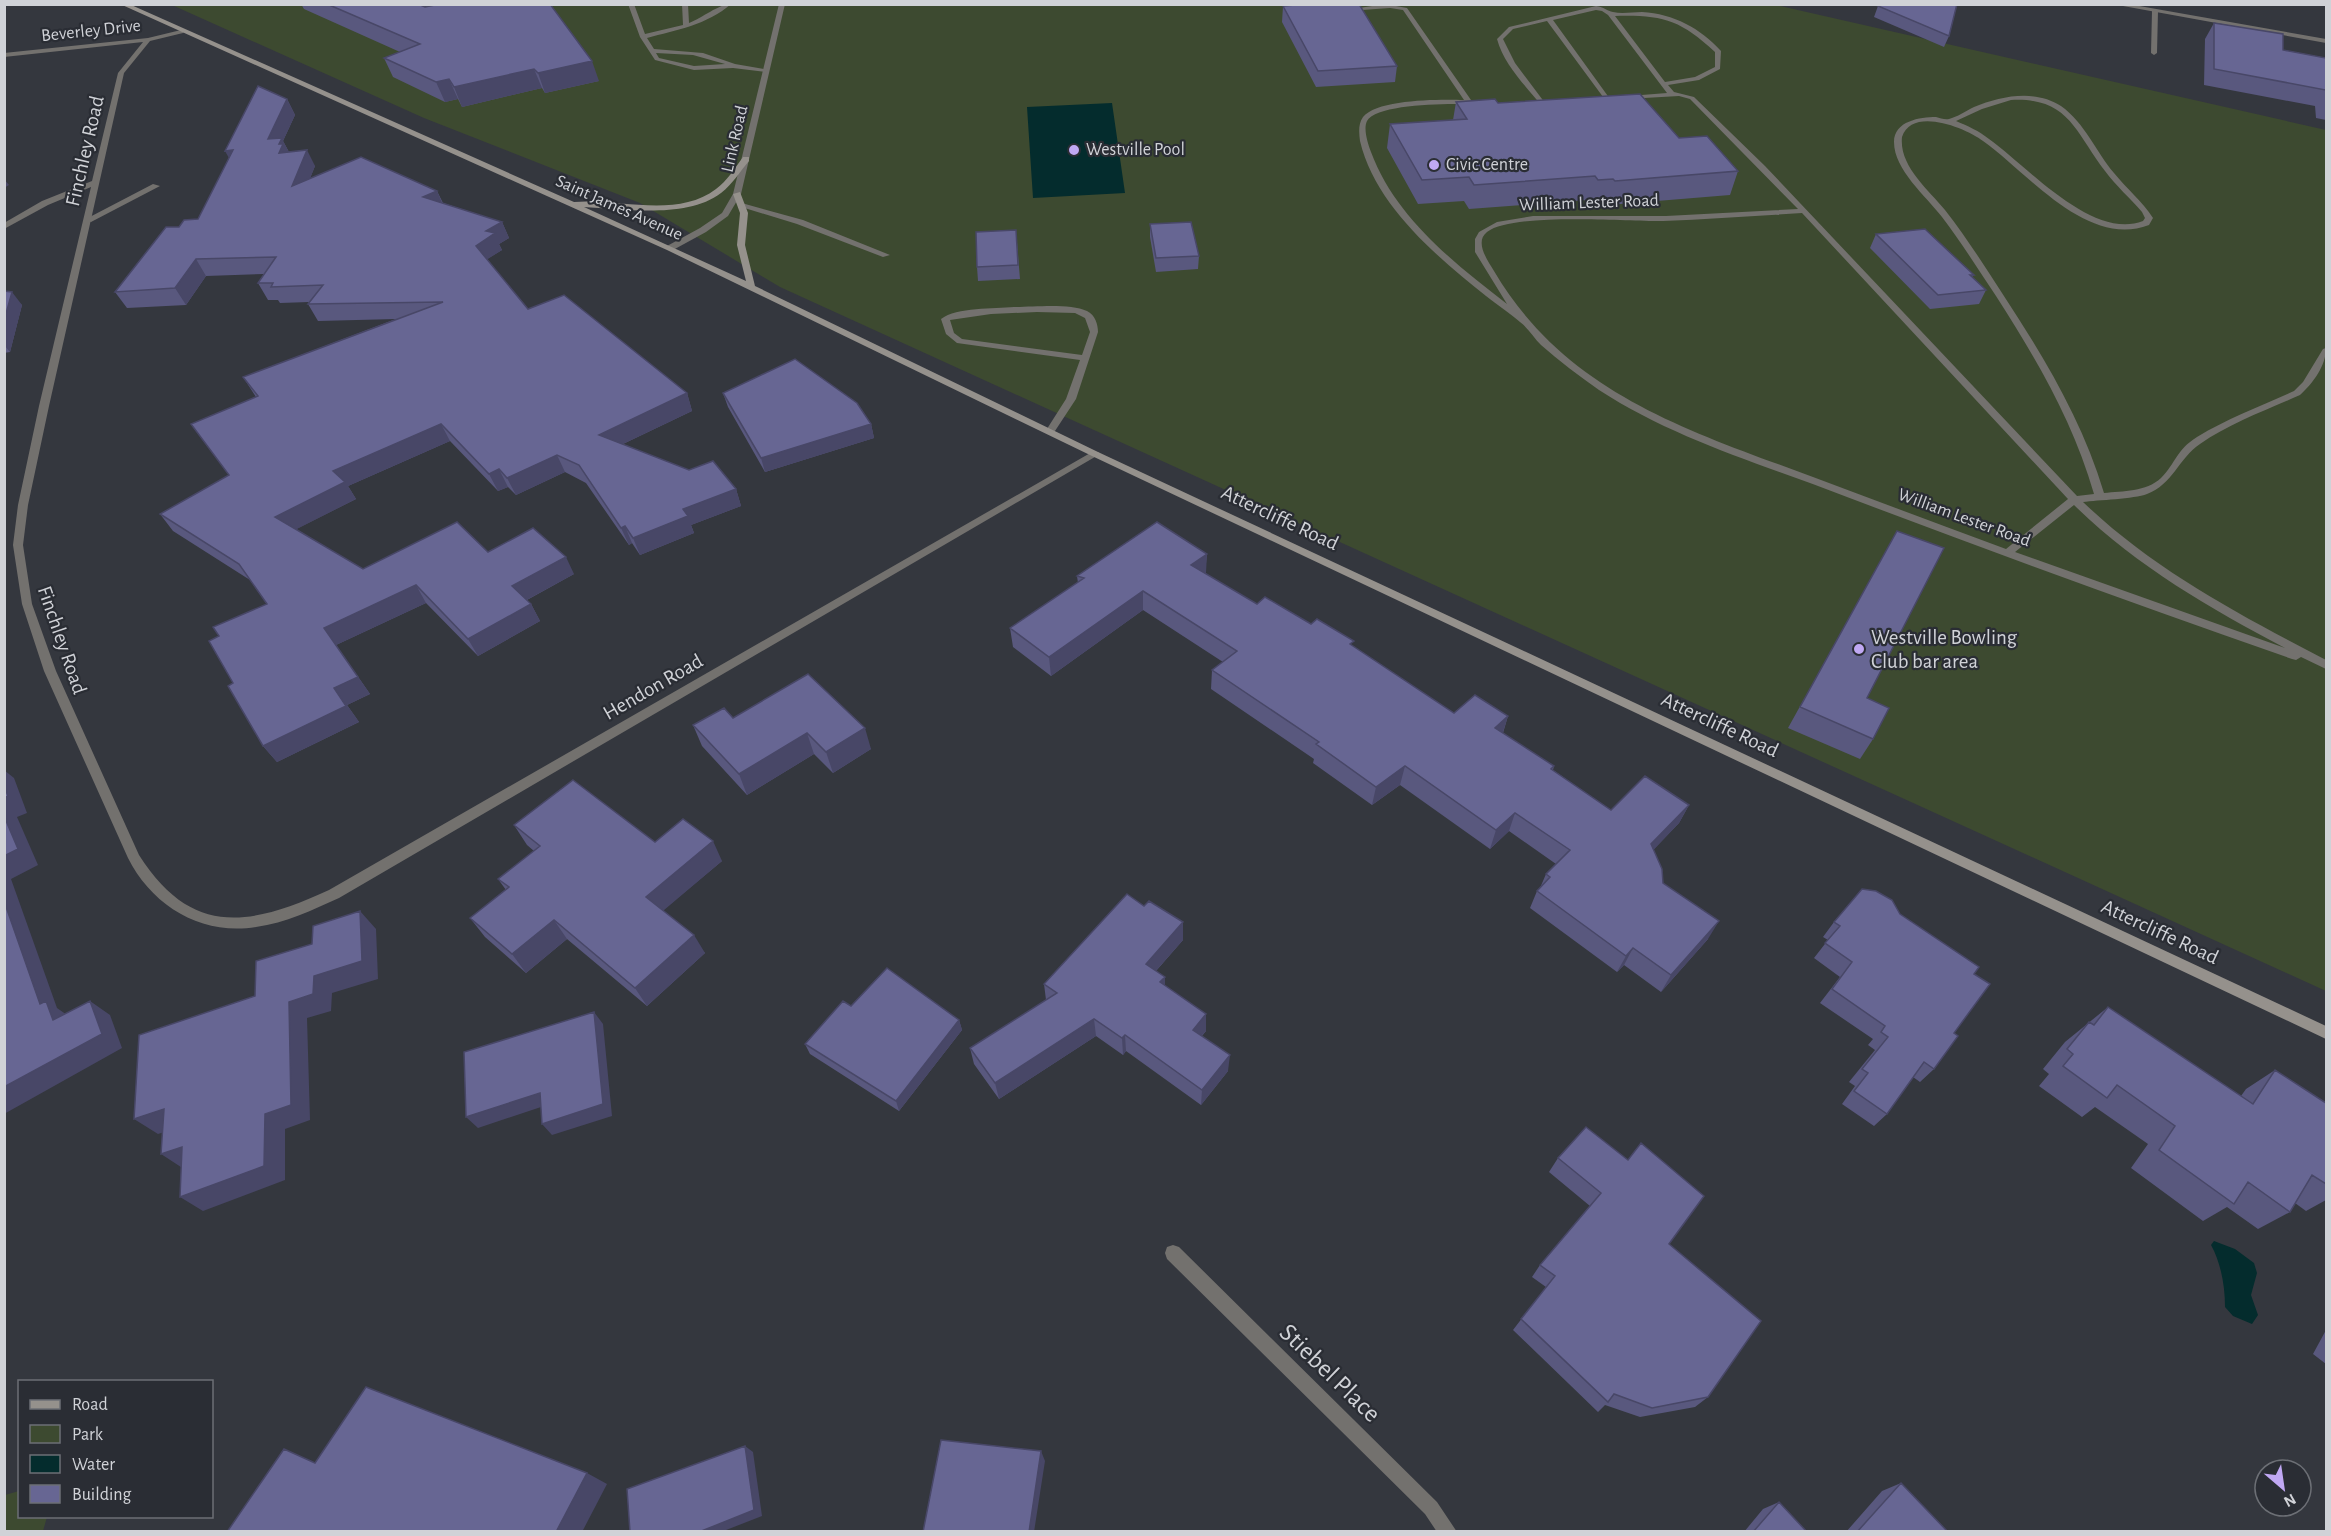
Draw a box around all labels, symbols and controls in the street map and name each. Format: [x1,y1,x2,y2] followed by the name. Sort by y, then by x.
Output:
[40,17,142,45] street label: Beverley Drive
[62,93,108,208] street label: Finchley Road
[719,104,751,174] street label: Link Road
[1086,141,1185,159] place label: Westville Pool
[1067,143,1081,157] marker: Westville Pool
[1446,156,1528,174] place label: Civic Centre
[1427,158,1441,172] marker: Civic Centre
[553,172,685,244] street label: Saint James Avenue
[1519,192,1659,214] street label: William Lester Road
[1218,482,1342,554] street label: Attercliffe Road
[1895,486,2033,550] street label: William Lester Road
[34,583,90,697] street label: Finchley Road
[1871,627,2018,672] place label: Westville Bowling Club bar area
[1852,642,1866,656] marker: Westville Bowling Club bar area
[599,650,707,724] street label: Hendon Road
[1658,689,1782,761] street label: Attercliffe Road
[2098,896,2222,968] street label: Attercliffe Road
[1275,1319,1385,1427] street label: Stiebel Place
[18,1380,213,1518] legend
[72,1396,108,1414] text: Road
[72,1426,104,1444] text: Park
[72,1456,115,1474] text: Water
[2253,1458,2313,1518] north arrow
[72,1486,132,1504] text: Building
[2281,1491,2299,1510] text: N

